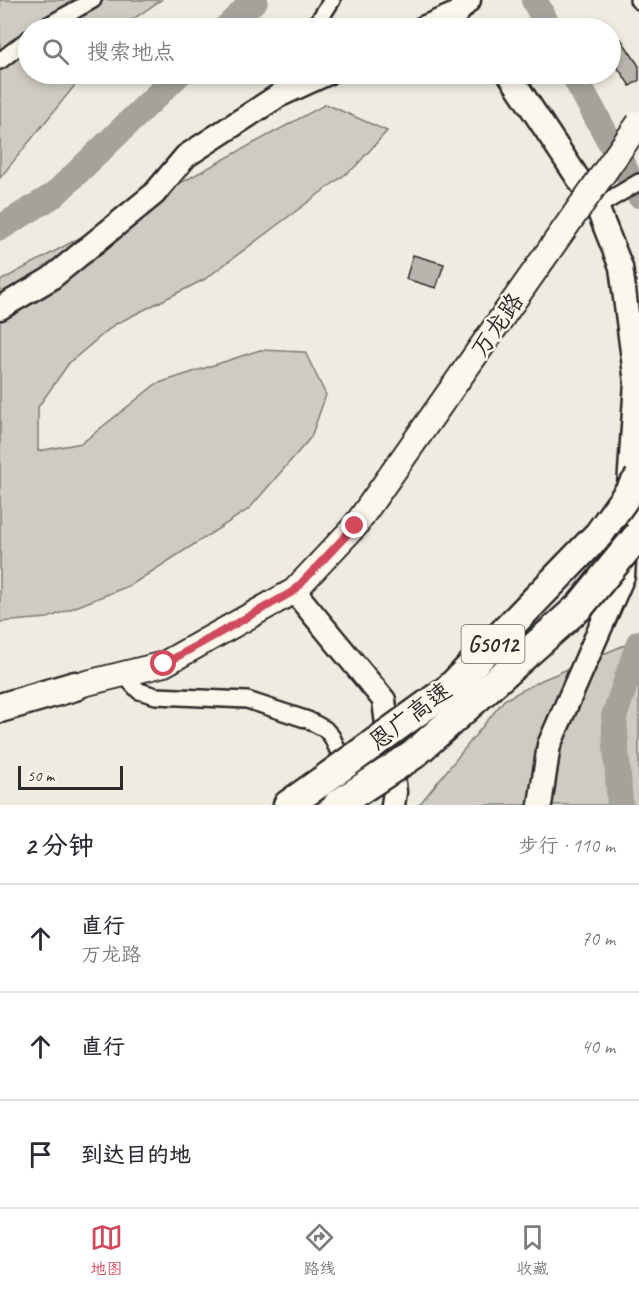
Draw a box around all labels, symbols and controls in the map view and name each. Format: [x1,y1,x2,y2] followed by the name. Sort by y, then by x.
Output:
[18,18,621,84] search box
[39,35,72,68] icon: search
[87,38,175,66] text: 搜索地点
[464,287,530,363] street label: 万龙路
[341,512,367,538] route end
[462,625,524,663] road number: G5012
[150,650,176,676] route start
[363,675,457,757] street label: 恩广高速
[18,763,123,790] scale bar
[27,766,54,786] text: 50 m
[24,829,94,862] text: 2 分钟
[519,833,615,858] text: 步行 · 110 m
[81,912,125,940] text: 直行
[24,922,57,955] icon: ahead
[581,926,615,951] text: 70 m
[81,942,141,967] text: 万龙路
[24,1030,57,1063] icon: ahead
[81,1033,125,1061] text: 直行
[581,1034,615,1059] text: 40 m
[24,1138,57,1171] icon: arrive
[81,1141,191,1169] text: 到达目的地
[90,1221,123,1279] tab: 地图
[303,1221,336,1279] tab: 路线
[516,1221,549,1279] tab: 收藏

